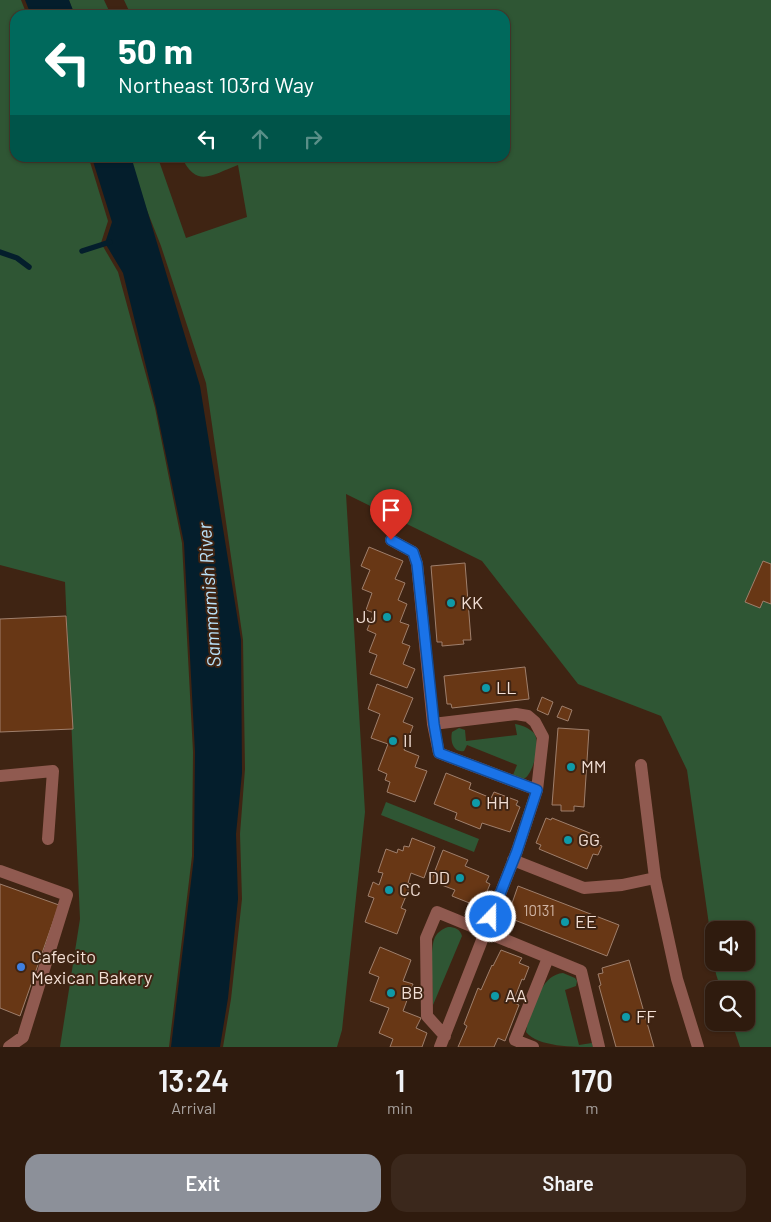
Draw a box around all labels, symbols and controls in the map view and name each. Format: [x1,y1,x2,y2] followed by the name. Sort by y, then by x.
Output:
[118,29,193,71] text: 50 m
[35,30,100,95] icon: left
[118,71,314,97] text: Northeast 103rd Way
[193,125,221,153] icon: left
[246,125,274,153] icon: ahead
[299,125,327,153] icon: right
[370,489,412,540] pin
[377,496,405,524] icon: arrive
[192,521,225,668] water label: Sammamish River
[461,591,483,613] place label: KK
[445,597,457,609] marker: KK
[356,605,377,627] place label: JJ
[381,611,393,623] marker: JJ
[496,676,516,698] place label: LL
[480,682,492,694] marker: LL
[403,729,412,751] place label: II
[387,735,399,747] marker: II
[581,755,607,777] place label: MM
[565,761,577,773] marker: MM
[486,791,510,813] place label: HH
[470,797,482,809] marker: HH
[578,828,600,850] place label: GG
[562,834,574,846] marker: GG
[428,866,450,888] place label: DD
[454,872,466,884] marker: DD
[399,878,421,900] place label: CC
[383,884,395,896] marker: CC
[464,890,516,942] position arrow
[523,901,555,919] house number: 10131
[575,910,597,932] place label: EE
[559,916,571,928] marker: EE
[705,921,755,1031] map controls
[705,921,755,971] button: sound
[31,945,152,988] place label: Cafecito Mexican Bakery
[15,961,27,973] marker: Cafecito Mexican Bakery
[401,981,424,1003] place label: BB
[705,981,755,1031] button: search
[505,984,527,1006] place label: AA
[385,987,397,999] marker: BB
[489,990,501,1002] marker: AA
[636,1005,656,1027] place label: FF
[620,1011,632,1023] marker: FF
[158,1062,229,1098] text: 13:24
[395,1062,405,1098] text: 1
[571,1062,613,1098] text: 170
[171,1098,216,1117] text: Arrival
[387,1098,413,1117] text: min
[585,1098,599,1117] text: m
[25,1154,381,1212] button: Exit
[391,1154,746,1212] button: Share

